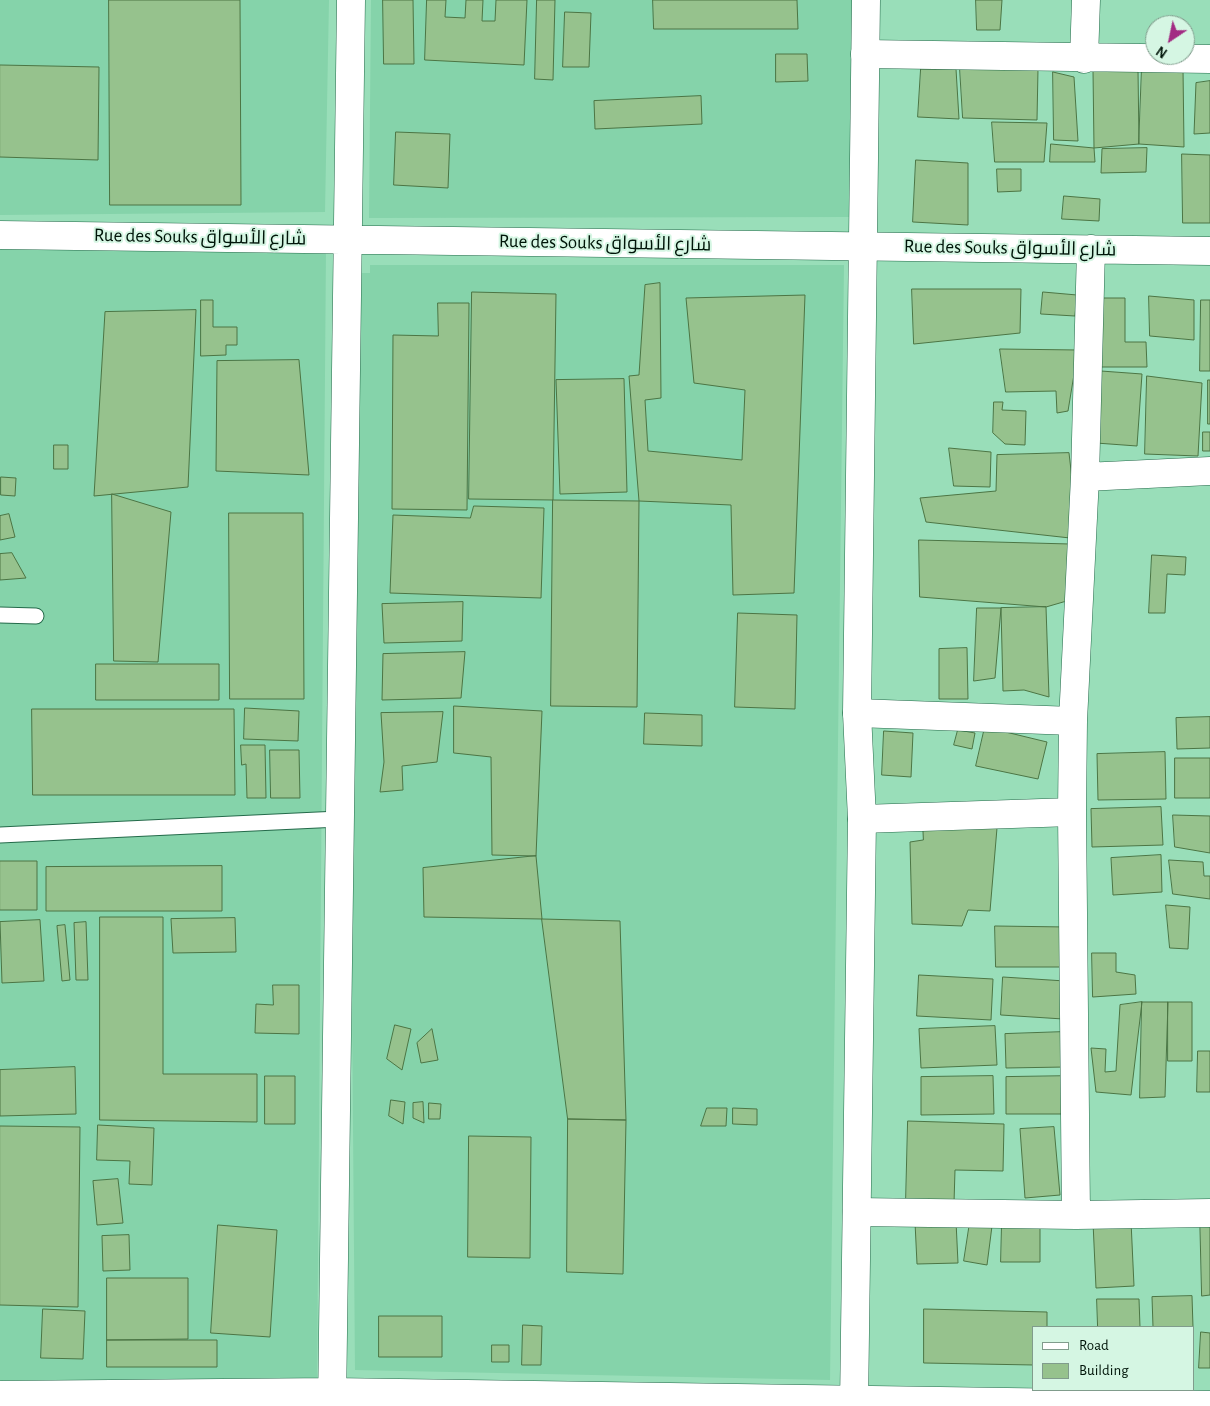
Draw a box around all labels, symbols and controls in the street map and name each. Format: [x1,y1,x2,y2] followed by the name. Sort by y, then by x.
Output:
[1145,15,1195,65] north arrow
[1154,43,1170,60] text: N
[94,224,306,250] street label: Rue des Souks شارع الأسواق
[499,230,711,256] street label: Rue des Souks شارع الأسواق
[904,235,1116,261] street label: Rue des Souks شارع الأسواق
[1032,1326,1195,1391] legend
[1079,1338,1109,1353] text: Road
[1079,1363,1129,1378] text: Building

